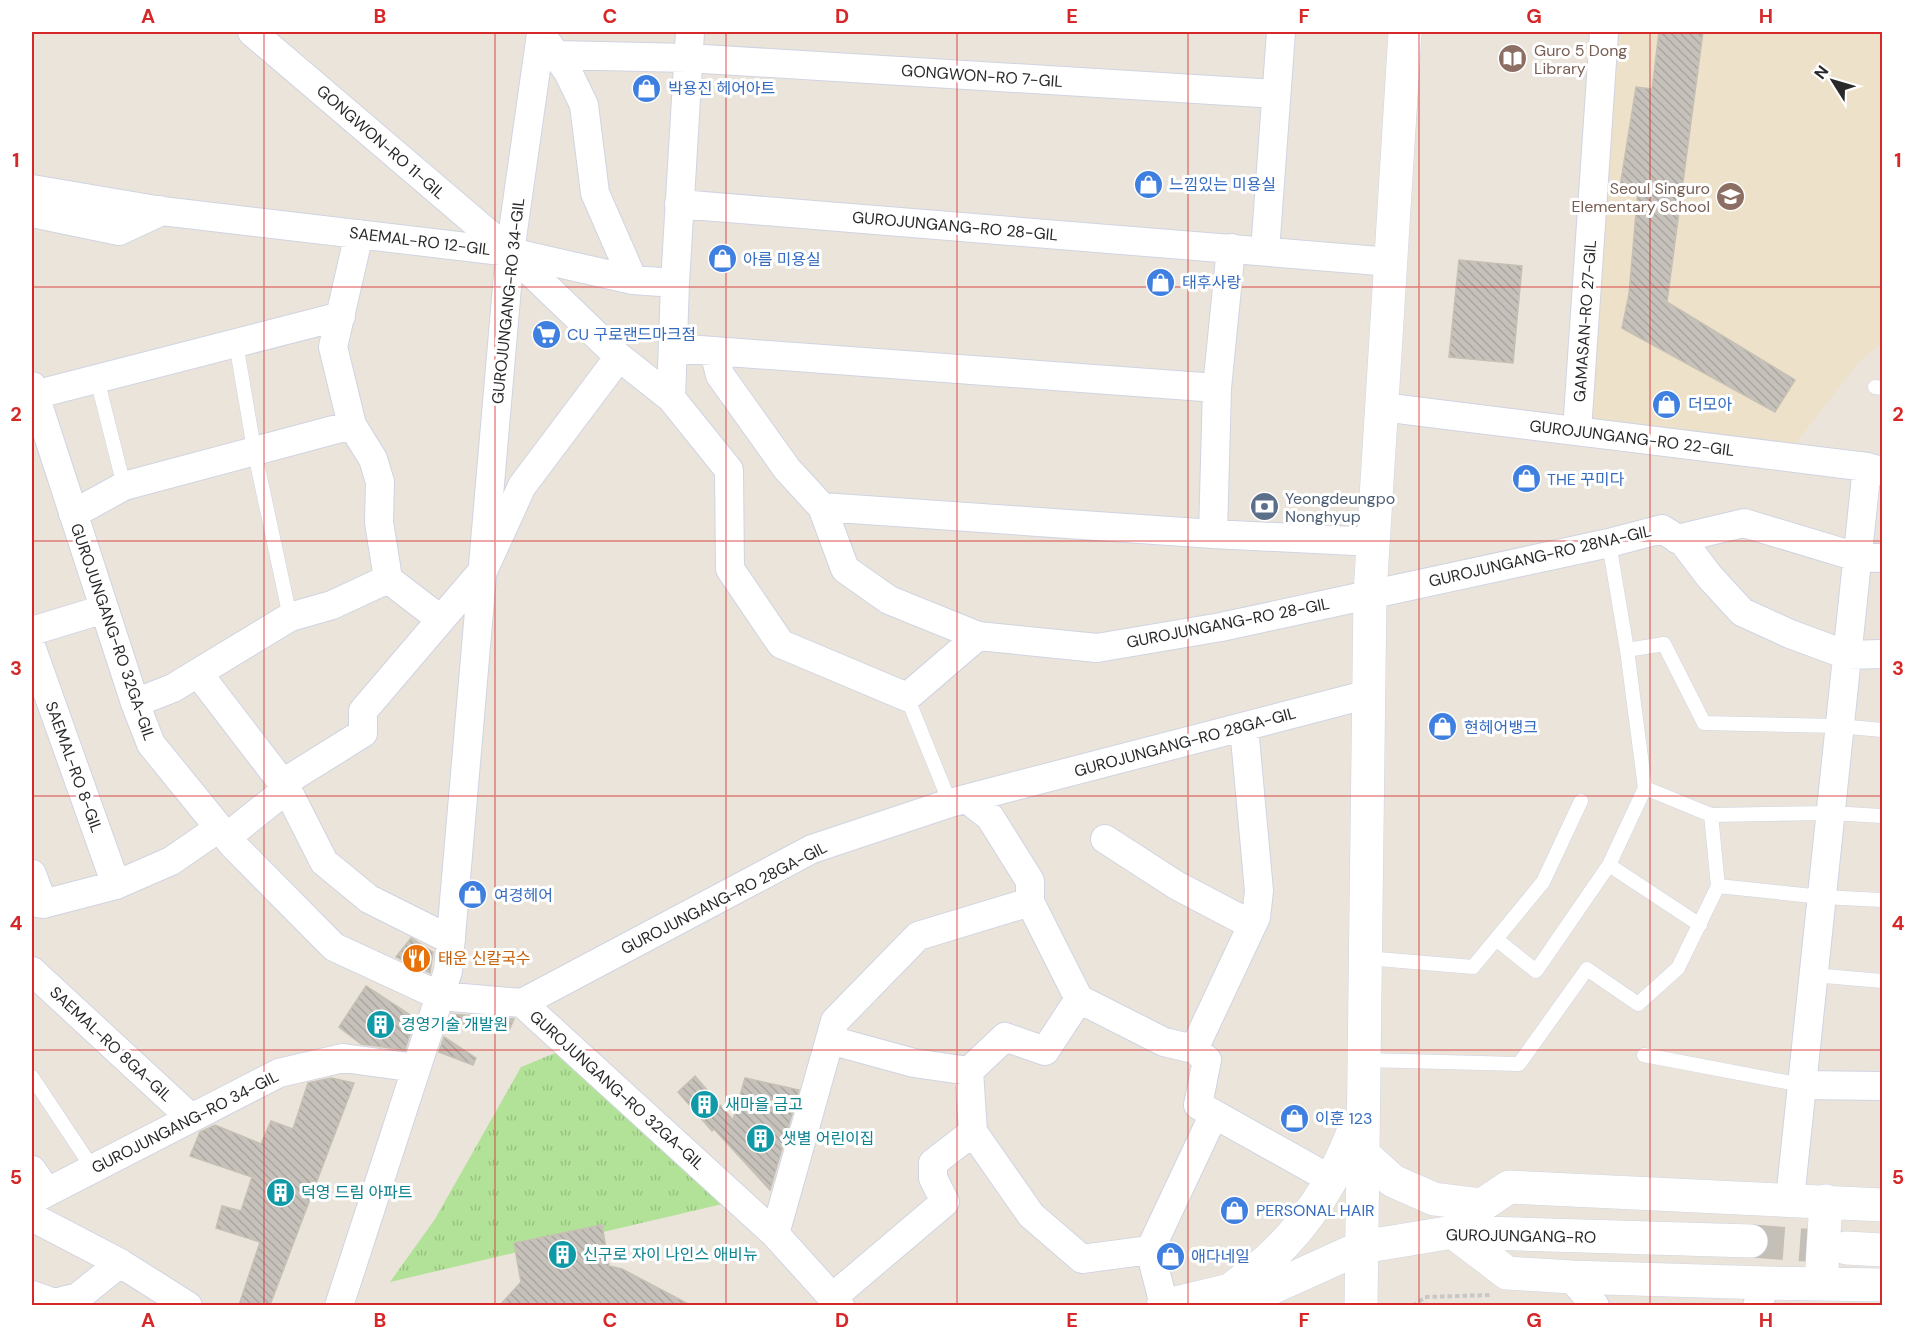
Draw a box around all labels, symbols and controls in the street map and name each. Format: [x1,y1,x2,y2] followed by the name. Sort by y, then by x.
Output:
[141,3,155,29] text: A
[374,3,386,29] text: B
[603,3,617,29] text: C
[835,3,849,29] text: D
[1066,3,1078,29] text: E
[1298,3,1310,29] text: F
[1526,3,1542,29] text: G
[1759,3,1773,29] text: H
[1534,40,1627,79] place label: Guro 5 Dong Library
[1497,43,1529,75] library icon: Guro 5 Dong Library
[1803,51,1863,111] north arrow
[900,60,1064,92] street label: GONGWON-RO 7-GIL
[1810,61,1833,83] text: N
[631,72,663,104] shop icon: 박용진 헤어아트
[668,78,775,99] place label: 박용진 헤어아트
[312,80,450,204] street label: GONGWON-RO 11-GIL
[12,147,20,173] text: 1
[1894,147,1902,173] text: 1
[1132,168,1164,200] shop icon: 느낌있는 미용실
[1169,174,1276,195] place label: 느낌있는 미용실
[1572,178,1710,217] place label: Seoul Singuro Elementary School
[1715,181,1747,213] school or university icon: Seoul Singuro Elementary School
[487,197,529,405] street label: GUROJUNGANG-RO 34-GIL
[851,207,1059,245] street label: GUROJUNGANG-RO 28-GIL
[348,222,492,260] street label: SAEMAL-RO 12-GIL
[1569,239,1601,403] street label: GAMASAN-RO 27-GIL
[706,243,738,275] shop icon: 아름 미용실
[743,249,821,270] place label: 아름 미용실
[1145,266,1177,298] shop icon: 태후사랑
[1182,272,1241,293] place label: 태후사랑
[530,318,562,350] supermarket icon: CU 구로랜드마크점
[567,324,696,345] place label: CU 구로랜드마크점
[1651,388,1683,420] shop icon: 더모아
[1688,394,1732,415] place label: 더모아
[10,401,22,427] text: 2
[1892,401,1904,427] text: 2
[1528,415,1736,461] street label: GUROJUNGANG-RO 22-GIL
[1510,463,1542,495] shop icon: THE 꾸미다
[1547,469,1625,490] place label: THE 꾸미다
[1285,488,1395,527] place label: Yeongdeungpo Nonghyup
[1248,491,1280,523] bank icon: Yeongdeungpo Nonghyup
[1427,520,1653,592] street label: GUROJUNGANG-RO 28NA-GIL
[66,521,160,743] street label: GUROJUNGANG-RO 32GA-GIL
[1125,593,1331,653] street label: GUROJUNGANG-RO 28-GIL
[10,655,22,681] text: 3
[1892,655,1904,681] text: 3
[41,699,107,835] street label: SAEMAL-RO 8-GIL
[1072,702,1298,782] street label: GUROJUNGANG-RO 28GA-GIL
[1427,711,1459,743] shop icon: 현헤어뱅크
[1464,717,1538,738] place label: 현헤어뱅크
[617,837,831,959] street label: GUROJUNGANG-RO 28GA-GIL
[457,879,489,911] shop icon: 여경헤어
[494,885,553,906] place label: 여경헤어
[10,910,23,936] text: 4
[1892,910,1905,936] text: 4
[401,942,433,974] restaurant icon: 태운 신칼국수
[438,948,531,969] place label: 태운 신칼국수
[45,982,177,1106] street label: SAEMAL-RO 8GA-GIL
[525,1006,709,1174] street label: GUROJUNGANG-RO 32GA-GIL
[364,1008,396,1040] building icon: 경영기술 개발원
[401,1014,508,1035] place label: 경영기술 개발원
[88,1066,282,1178] street label: GUROJUNGANG-RO 34-GIL
[688,1088,720,1120] building icon: 새마을 금고
[725,1094,803,1115] place label: 새마을 금고
[1278,1102,1310,1134] shop icon: 이훈 123
[1315,1108,1372,1129] place label: 이훈 123
[745,1122,777,1154] building icon: 샛별 어린이집
[782,1128,875,1149] place label: 샛별 어린이집
[10,1164,22,1190] text: 5
[1892,1164,1904,1190] text: 5
[264,1176,296,1208] building icon: 덕영 드림 아파트
[301,1182,413,1203] place label: 덕영 드림 아파트
[1219,1194,1251,1226] shop icon: PERSONAL HAIR
[1256,1200,1375,1221] place label: PERSONAL HAIR
[1446,1224,1596,1248] street label: GUROJUNGANG-RO
[546,1238,578,1270] building icon: 신구로 자이 나인스 애비뉴
[1154,1240,1186,1272] shop icon: 애다네일
[583,1244,758,1265] place label: 신구로 자이 나인스 애비뉴
[1191,1246,1250,1267] place label: 애다네일
[141,1307,155,1333] text: A
[374,1307,386,1333] text: B
[603,1307,617,1333] text: C
[835,1307,849,1333] text: D
[1066,1307,1078,1333] text: E
[1298,1307,1310,1333] text: F
[1526,1307,1542,1333] text: G
[1759,1307,1773,1333] text: H

